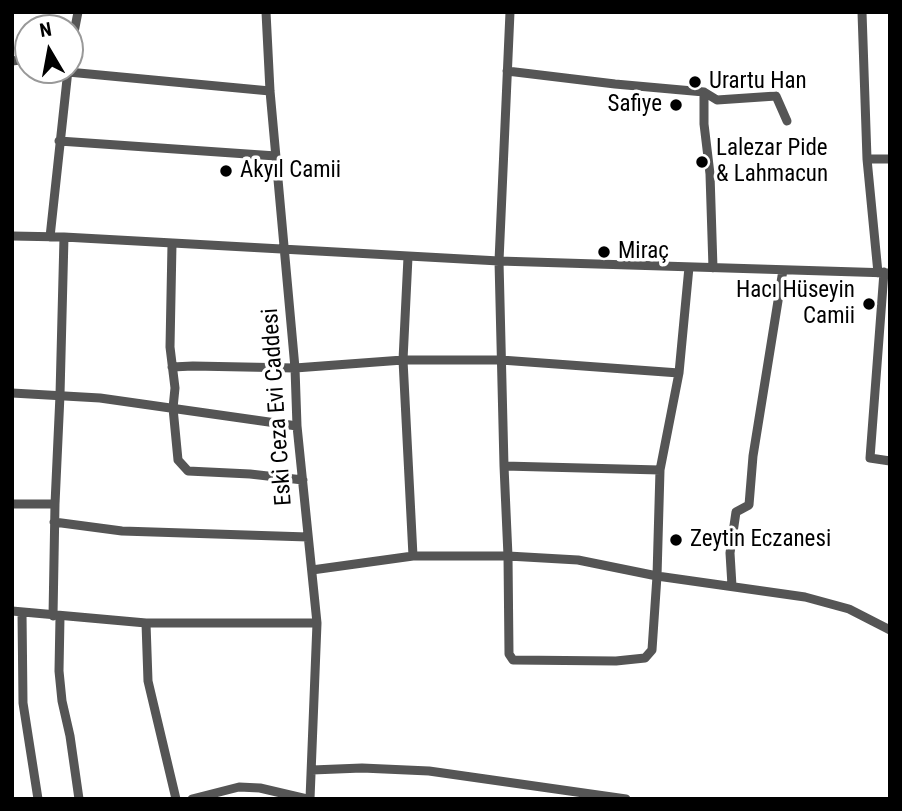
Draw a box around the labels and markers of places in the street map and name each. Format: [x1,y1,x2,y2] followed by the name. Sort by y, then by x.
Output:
[709,68,807,96] place label: Urartu Han
[687,74,703,90] marker: Urartu Han
[608,91,662,119] place label: Safiye
[668,97,684,113] marker: Safiye
[716,135,828,189] place label: Lalezar Pide & Lahmacun
[694,154,710,170] marker: Lalezar Pide & Lahmacun
[240,157,341,185] place label: Akyıl Camii
[218,163,234,179] marker: Akyıl Camii
[618,238,669,266] place label: Miraç
[596,244,612,260] marker: Miraç
[736,277,855,331] place label: Hacı Hüseyin Camii
[861,296,877,312] marker: Hacı Hüseyin Camii
[690,526,831,554] place label: Zeytin Eczanesi
[668,532,684,548] marker: Zeytin Eczanesi

